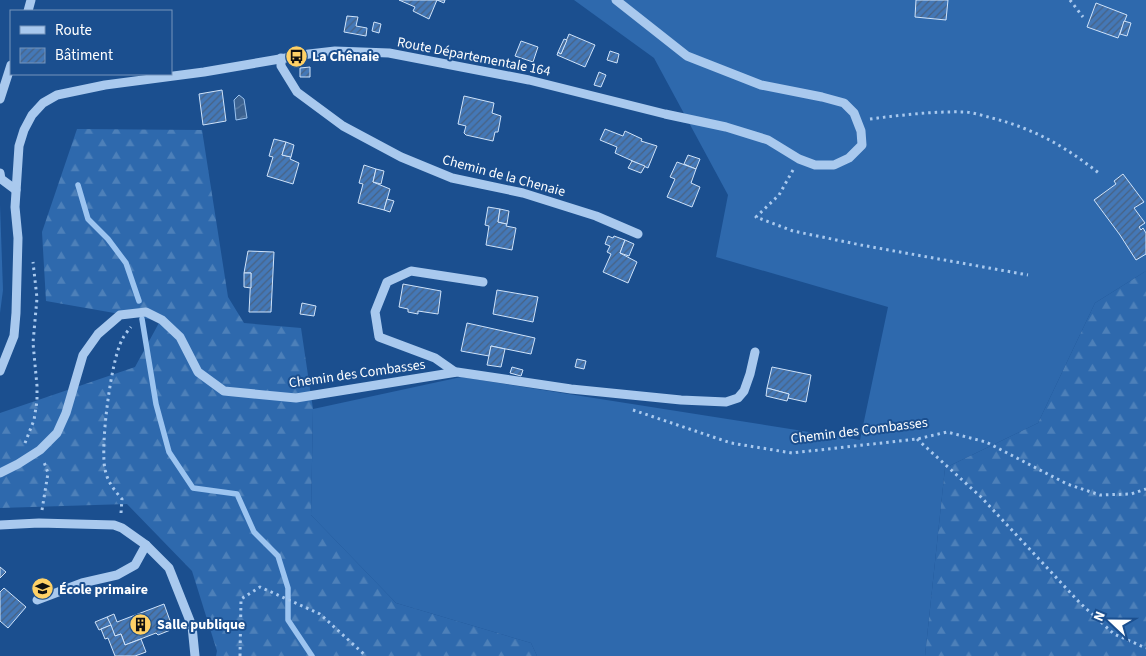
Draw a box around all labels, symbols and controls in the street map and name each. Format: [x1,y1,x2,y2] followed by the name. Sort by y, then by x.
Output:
[10,10,172,75] legend
[55,20,92,41] text: Route
[395,32,552,82] street label: Route Départementale 164
[284,44,308,68] bus stop icon: La Chênaie
[55,45,113,66] text: Bâtiment
[312,47,379,67] place label: La Chênaie
[440,150,568,202] street label: Chemin de la Chenaie
[288,354,427,393] street label: Chemin des Combasses
[790,413,929,449] street label: Chemin des Combasses
[31,577,55,601] school or university icon: École primaire
[59,580,148,600] place label: École primaire
[1086,596,1136,646] north arrow
[1089,608,1111,625] text: N
[129,612,153,636] building icon: Salle publique
[157,615,245,635] place label: Salle publique

